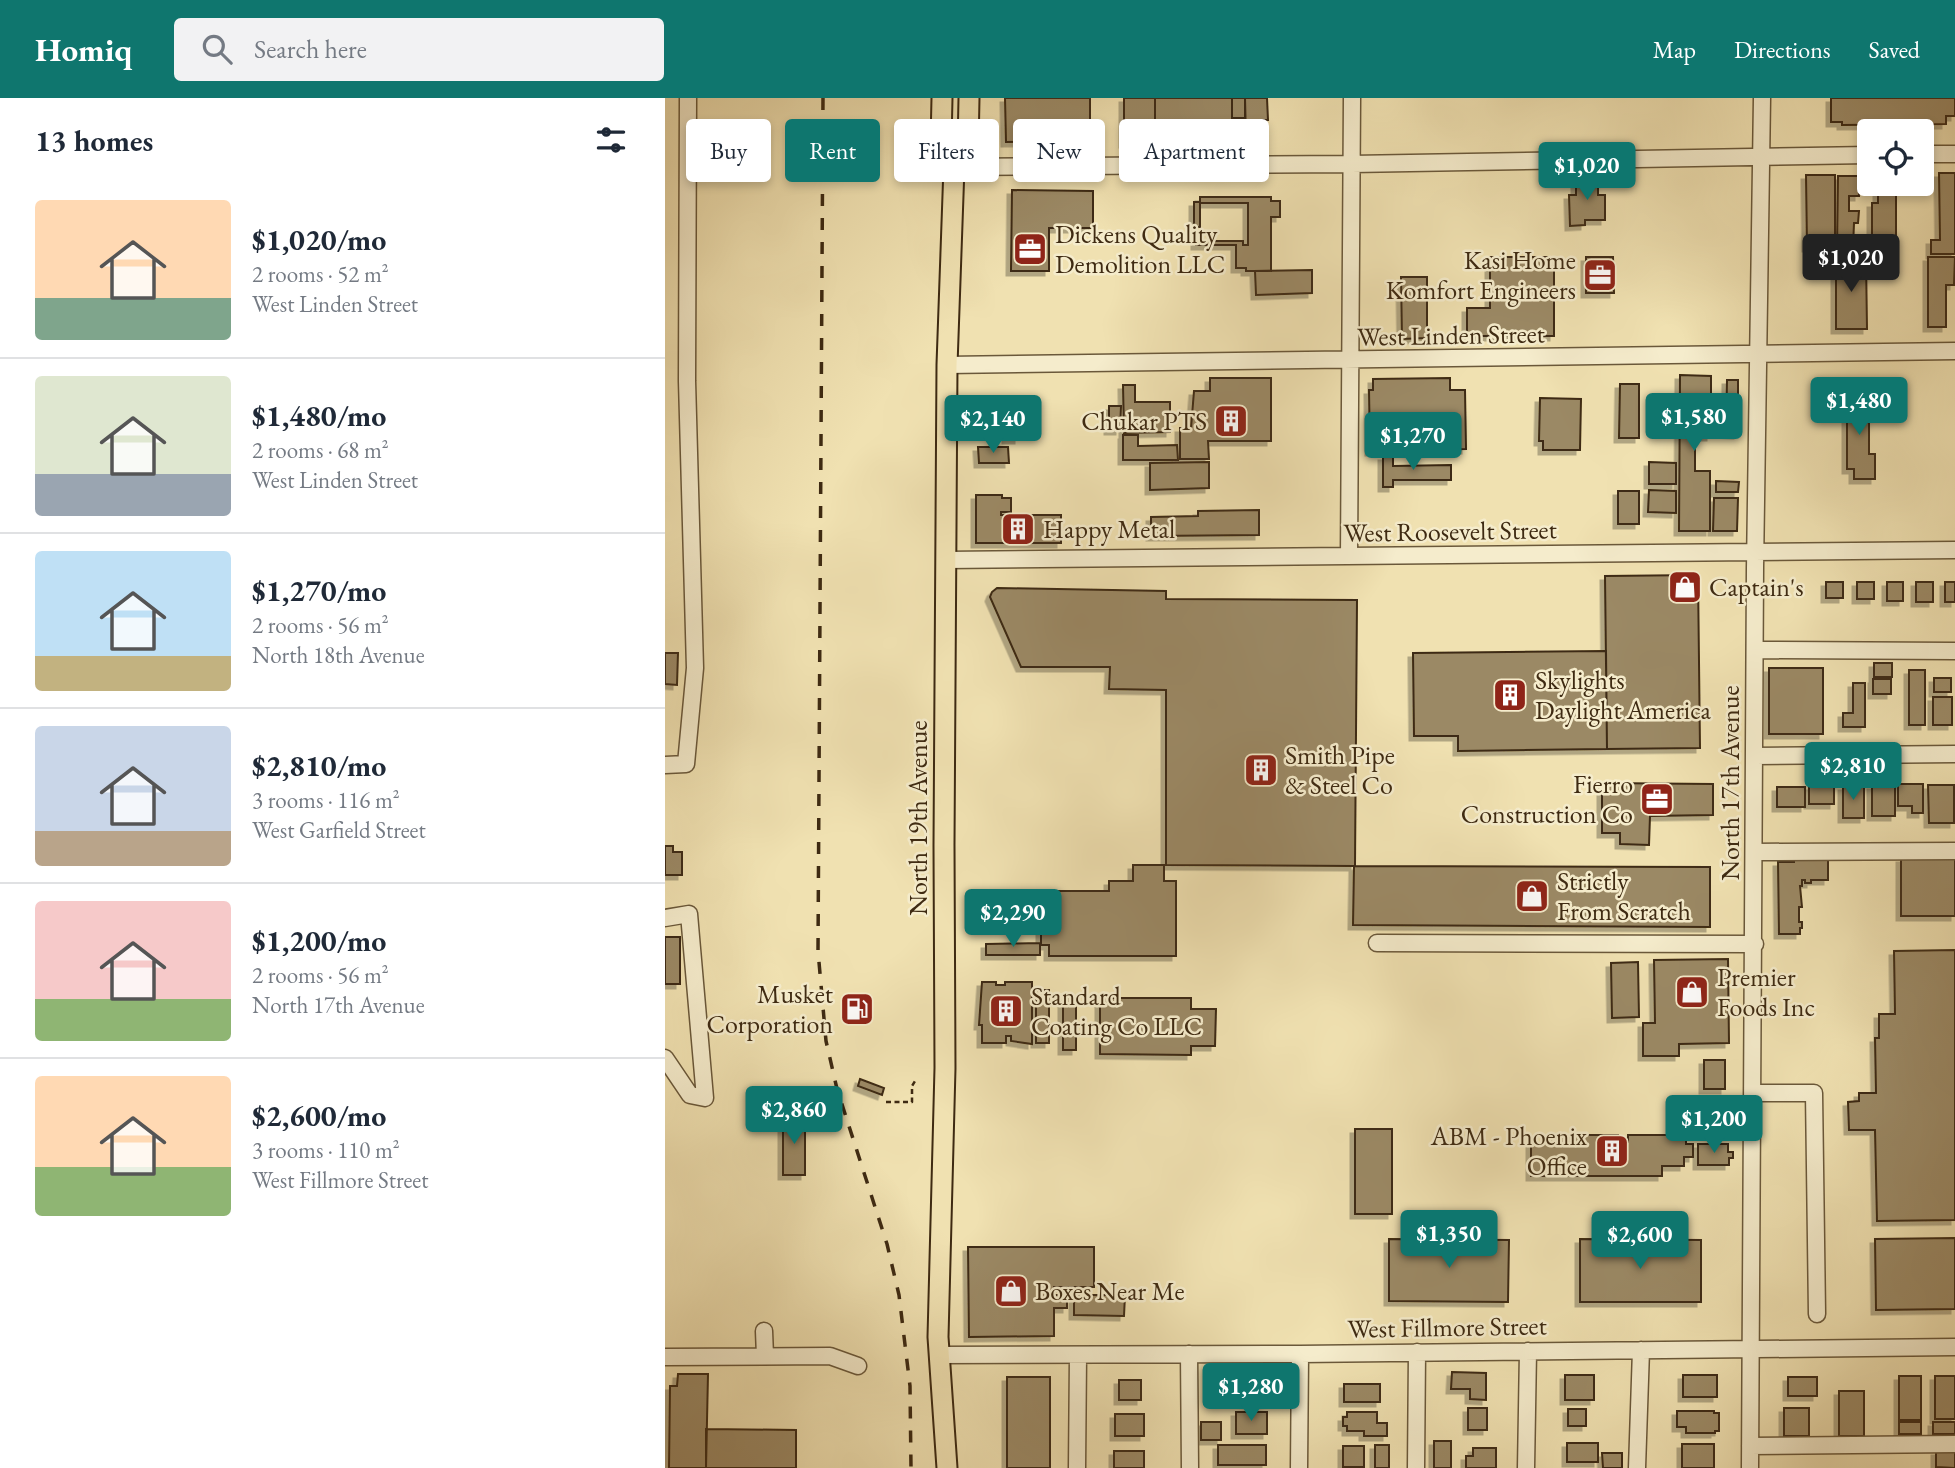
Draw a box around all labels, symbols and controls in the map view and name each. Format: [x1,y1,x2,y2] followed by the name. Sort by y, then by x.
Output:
[174,18,664,81] search box
[35,28,132,71] text: Homiq
[198,30,236,68] icon: search
[254,32,367,66] text: Search here
[1653,34,1696,65] text: Map
[1734,34,1831,65] text: Directions
[1869,34,1920,65] text: Saved
[686,119,771,182] chip: Buy
[785,119,880,182] chip: Rent
[894,119,999,182] chip: Filters
[1013,119,1105,182] chip: New
[1119,119,1269,182] chip: Apartment
[1857,119,1934,196] map controls
[1857,119,1934,196] button: locate
[35,121,153,160] text: 13 homes
[592,121,630,159] icon: filters
[1530,142,1644,202] pin: $1,020
[1555,150,1619,180] text: $1,020
[1055,217,1225,281] place label: Dickens Quality Demolition LLC
[252,220,386,259] text: $1,020/mo
[91,228,175,312] icon: home
[1011,230,1049,268] office icon: Dickens Quality Demolition LLC
[1794,234,1908,294] pin: $1,020
[1819,242,1883,272] text: $1,020
[1386,243,1576,307] place label: Kasi Home Komfort Engineers
[1581,256,1619,294] office icon: Kasi Home Komfort Engineers
[252,259,389,289] text: 2 rooms · 52 m²
[252,289,418,319] text: West Linden Street
[1357,316,1545,354] street label: West Linden Street
[1802,378,1916,437] pin: $1,480
[1827,385,1891,415] text: $1,480
[1637,394,1751,453] pin: $1,580
[252,396,386,435] text: $1,480/mo
[936,396,1050,455] pin: $2,140
[1662,401,1726,431] text: $1,580
[1212,402,1250,440] building icon: Chukar PTS
[961,403,1025,433] text: $2,140
[91,404,175,488] icon: home
[1081,404,1207,438] place label: Chukar PTS
[1356,412,1470,472] pin: $1,270
[1381,420,1445,450] text: $1,270
[252,435,389,465] text: 2 rooms · 68 m²
[252,465,418,495] text: West Linden Street
[999,510,1037,548] building icon: Happy Metal
[1043,512,1175,546] place label: Happy Metal
[1343,512,1557,550] street label: West Roosevelt Street
[1666,568,1704,606] shop icon: Captain's
[1709,570,1804,604] place label: Captain's
[252,571,386,610] text: $1,270/mo
[91,579,175,663] icon: home
[252,610,389,640] text: 2 rooms · 56 m²
[252,640,425,670] text: North 18th Avenue
[1535,663,1711,727] place label: Skylights Daylight America
[1491,676,1529,714] building icon: Skylights Daylight America
[1713,685,1747,881] street label: North 17th Avenue
[901,720,935,916] street label: North 19th Avenue
[1285,738,1395,802] place label: Smith Pipe & Steel Co
[1796,742,1910,802] pin: $2,810
[252,746,386,785] text: $2,810/mo
[1821,750,1885,780] text: $2,810
[1242,751,1280,789] building icon: Smith Pipe & Steel Co
[91,754,175,838] icon: home
[1461,767,1633,831] place label: Fierro Construction Co
[1638,780,1676,818] office icon: Fierro Construction Co
[252,785,400,815] text: 3 rooms · 116 m²
[252,815,426,845] text: West Garfield Street
[1557,864,1691,928] place label: Strictly From Scratch
[1513,877,1551,915] shop icon: Strictly From Scratch
[956,890,1070,949] pin: $2,290
[981,897,1045,927] text: $2,290
[252,921,386,960] text: $1,200/mo
[91,929,175,1013] icon: home
[252,960,389,990] text: 2 rooms · 56 m²
[1717,960,1815,1024] place label: Premier Foods Inc
[1673,973,1711,1011] shop icon: Premier Foods Inc
[706,977,833,1041] place label: Musket Corporation
[1031,979,1202,1043] place label: Standard Coating Co LLC
[252,990,425,1020] text: North 17th Avenue
[838,990,876,1028] fuel station icon: Musket Corporation
[987,992,1025,1030] building icon: Standard Coating Co LLC
[737,1086,851,1146] pin: $2,860
[762,1094,826,1124] text: $2,860
[252,1096,386,1135] text: $2,600/mo
[1657,1096,1771,1155] pin: $1,200
[1682,1103,1746,1133] text: $1,200
[91,1104,175,1188] icon: home
[1430,1119,1588,1183] place label: ABM - Phoenix Office
[1593,1132,1631,1170] building icon: ABM - Phoenix Office
[252,1135,400,1165] text: 3 rooms · 110 m²
[252,1165,429,1195] text: West Fillmore Street
[1392,1210,1506,1270] pin: $1,350
[1583,1212,1697,1271] pin: $2,600
[1417,1218,1481,1248] text: $1,350
[1608,1219,1672,1249] text: $2,600
[992,1272,1030,1310] shop icon: Boxes Near Me
[1035,1274,1185,1308] place label: Boxes Near Me
[1347,1308,1547,1346] street label: West Fillmore Street
[1194,1364,1308,1423] pin: $1,280
[1219,1371,1283,1401] text: $1,280

